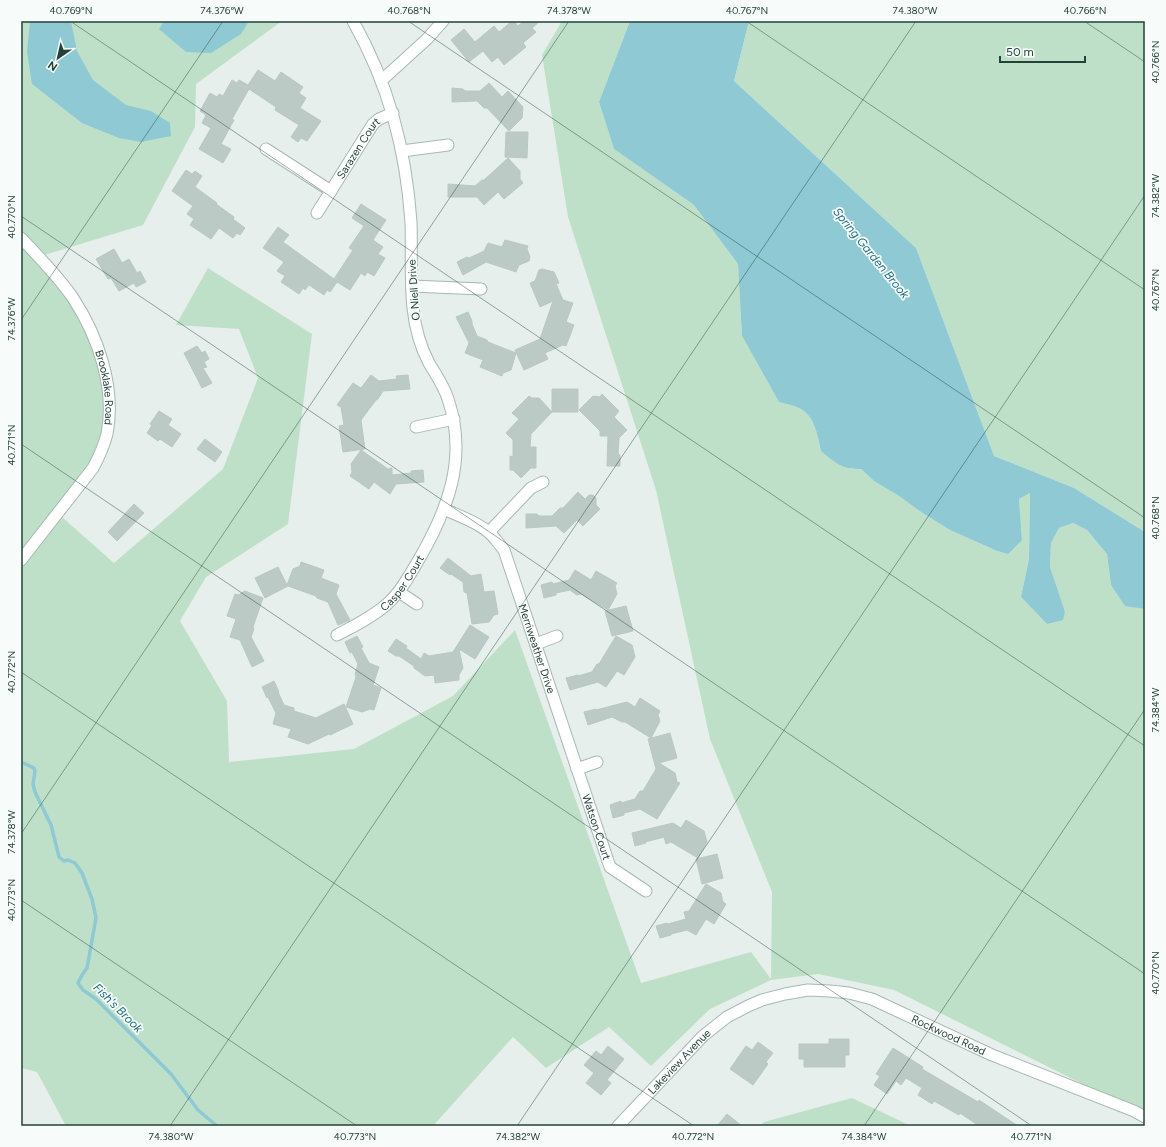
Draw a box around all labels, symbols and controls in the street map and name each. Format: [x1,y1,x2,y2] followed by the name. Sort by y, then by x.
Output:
[50,4,92,17] text: 40.769°N
[200,4,244,17] text: 74.376°W
[387,4,431,17] text: 40.768°N
[547,4,591,17] text: 74.378°W
[726,4,768,17] text: 40.767°N
[893,4,938,17] text: 74.380°W
[1064,4,1106,17] text: 40.766°N
[38,38,78,78] north arrow
[1000,38,1085,64] scale bar
[1149,41,1162,83] text: 40.766°N
[1006,45,1034,59] text: 50 m
[46,58,60,74] text: N
[334,115,383,181] street label: Sarazen Court
[1149,174,1162,218] text: 74.382°W
[5,195,18,239] text: 40.770°N
[830,205,913,302] water label: Spring Garden Brook
[405,259,423,321] street label: O Niell Drive
[1149,269,1162,311] text: 40.767°N
[5,297,18,341] text: 74.376°W
[93,348,116,426] street label: Brooklake Road
[5,425,18,466] text: 40.771°N
[1149,496,1162,540] text: 40.768°N
[378,553,427,614] street label: Casper Court
[516,602,558,695] street label: Merriweather Drive
[5,651,18,693] text: 40.772°N
[1149,687,1162,732] text: 74.384°W
[580,792,614,862] street label: Watson Court
[5,810,18,854] text: 74.378°W
[5,879,18,921] text: 40.773°N
[1149,951,1162,995] text: 40.770°N
[90,980,146,1036] water label: Fish's Brook
[910,1012,988,1058] street label: Rockwood Road
[645,1026,713,1097] street label: Lakeview Avenue
[149,1130,194,1143] text: 74.380°W
[334,1130,376,1143] text: 40.773°N
[496,1130,540,1143] text: 74.382°W
[672,1130,714,1143] text: 40.772°N
[842,1130,887,1143] text: 74.384°W
[1011,1130,1052,1143] text: 40.771°N

